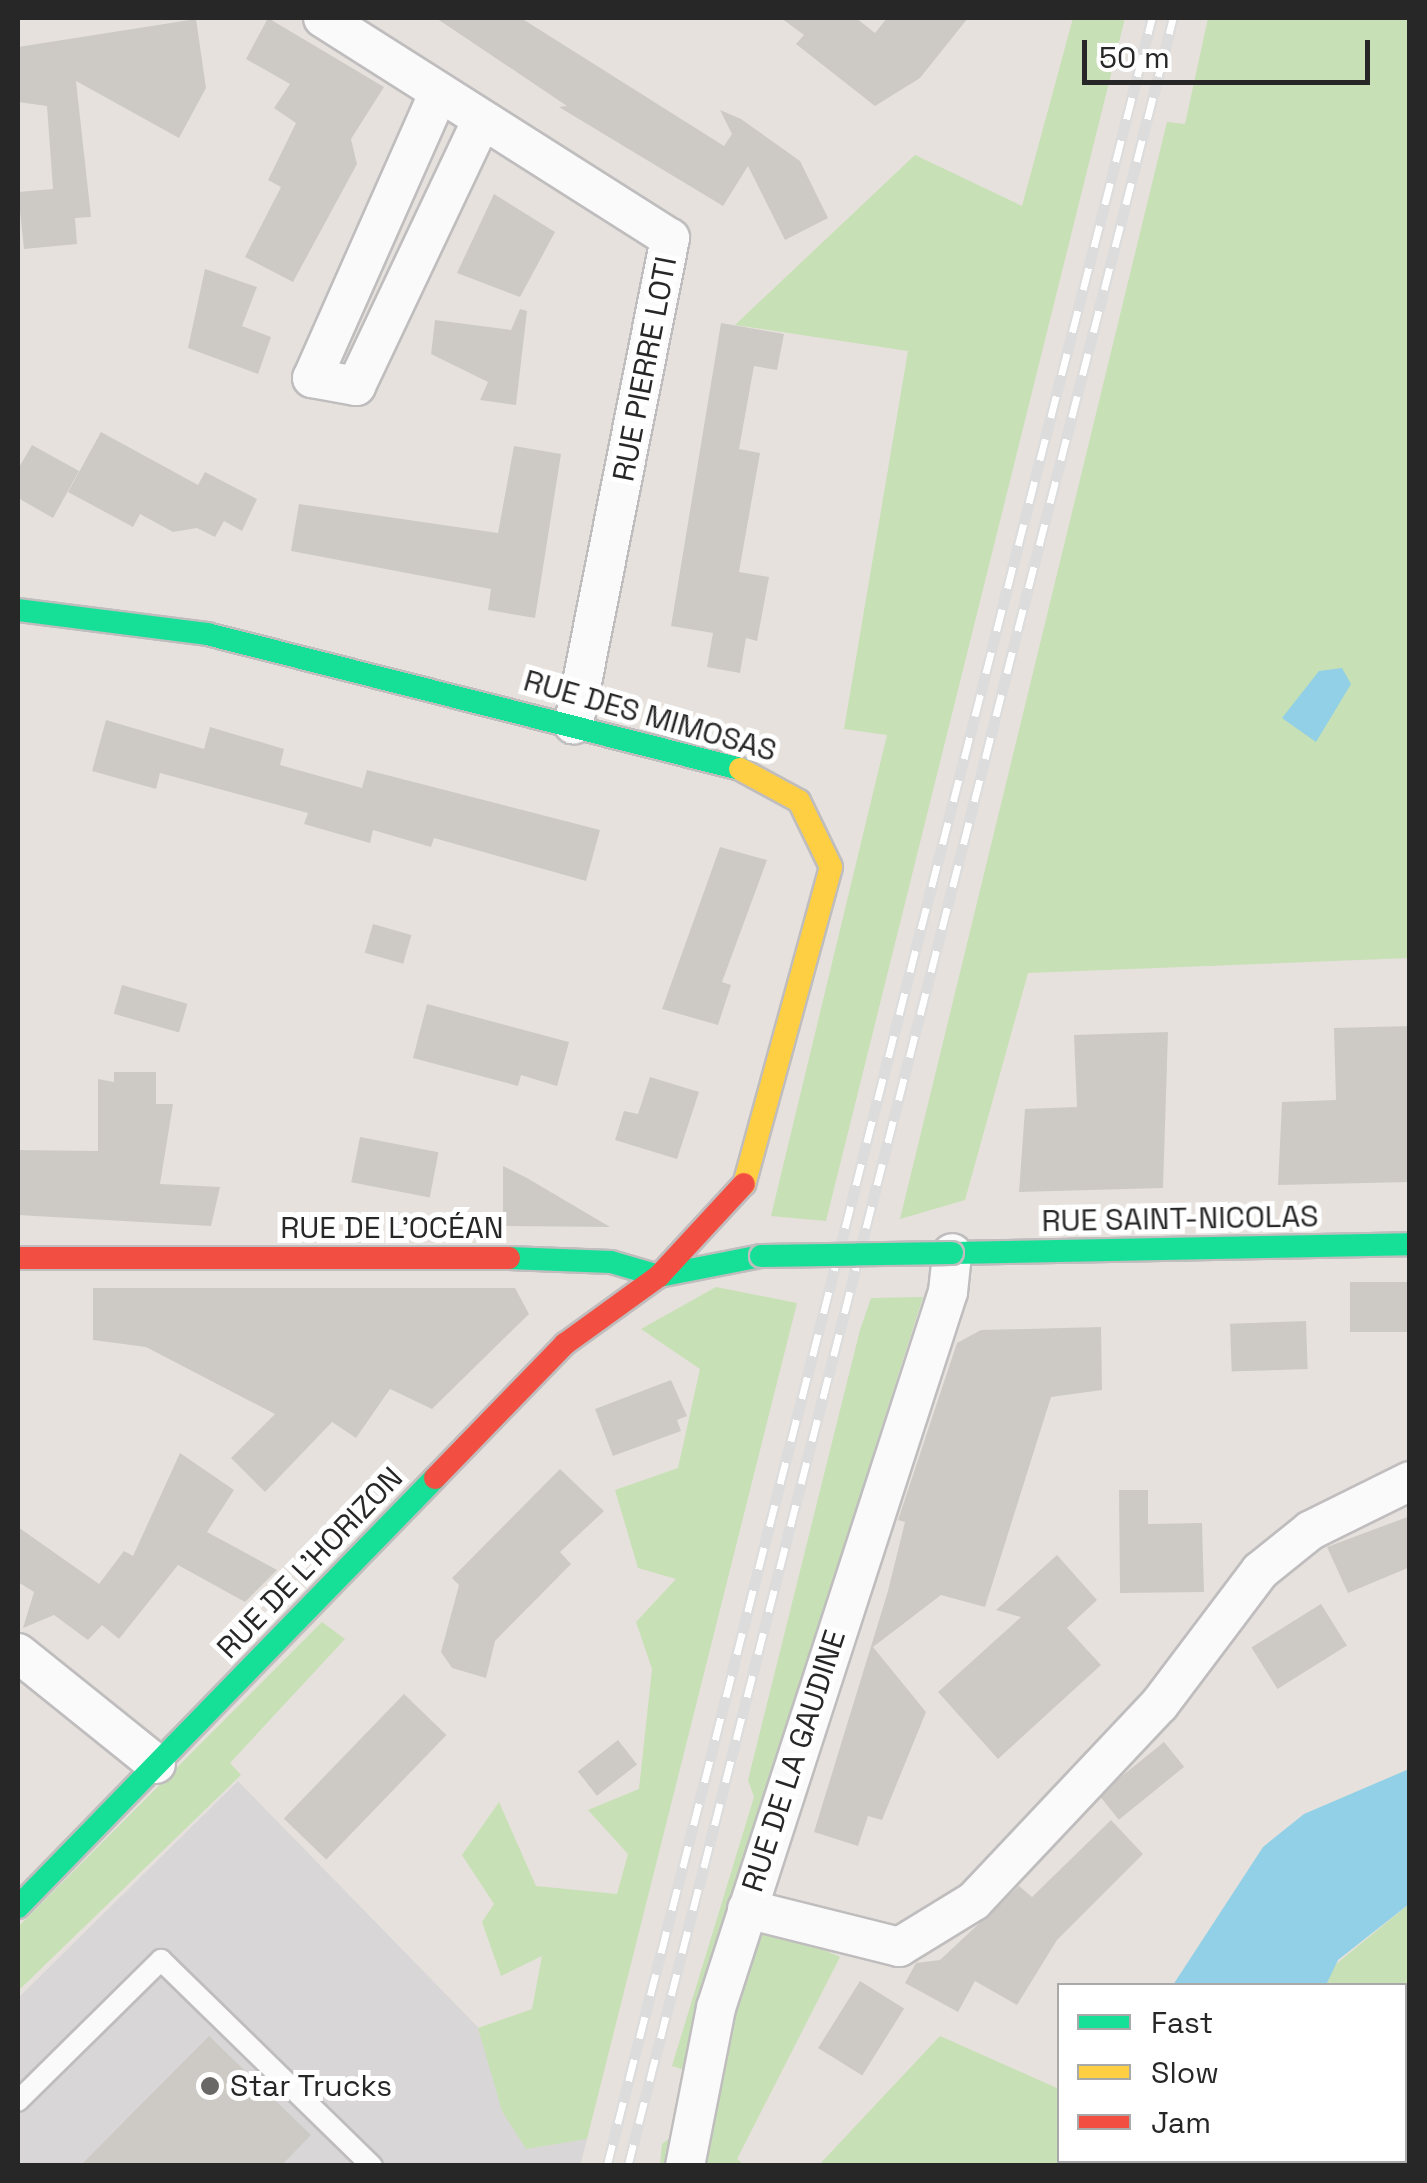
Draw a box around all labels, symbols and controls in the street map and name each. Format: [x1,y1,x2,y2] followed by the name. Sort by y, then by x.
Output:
[1087,20,1374,82] scale bar
[1099,38,1170,77] text: 50 m
[606,254,684,484] street label: RUE PIERRE LOTI
[520,663,780,769] street label: RUE DES MIMOSAS
[1041,1199,1319,1239] street label: RUE SAINT-NICOLAS
[280,1210,504,1246] street label: RUE DE L'OCÉAN
[210,1460,410,1666] street label: RUE DE L'HORIZON
[735,1625,853,1897] street label: RUE DE LA GAUDINE
[1057,1983,1407,2163] legend
[1151,2003,1213,2042] text: Fast
[1151,2053,1219,2092] text: Slow
[230,2068,393,2104] place label: Star Trucks
[199,2075,221,2097] marker: Star Trucks
[1151,2103,1211,2142] text: Jam

